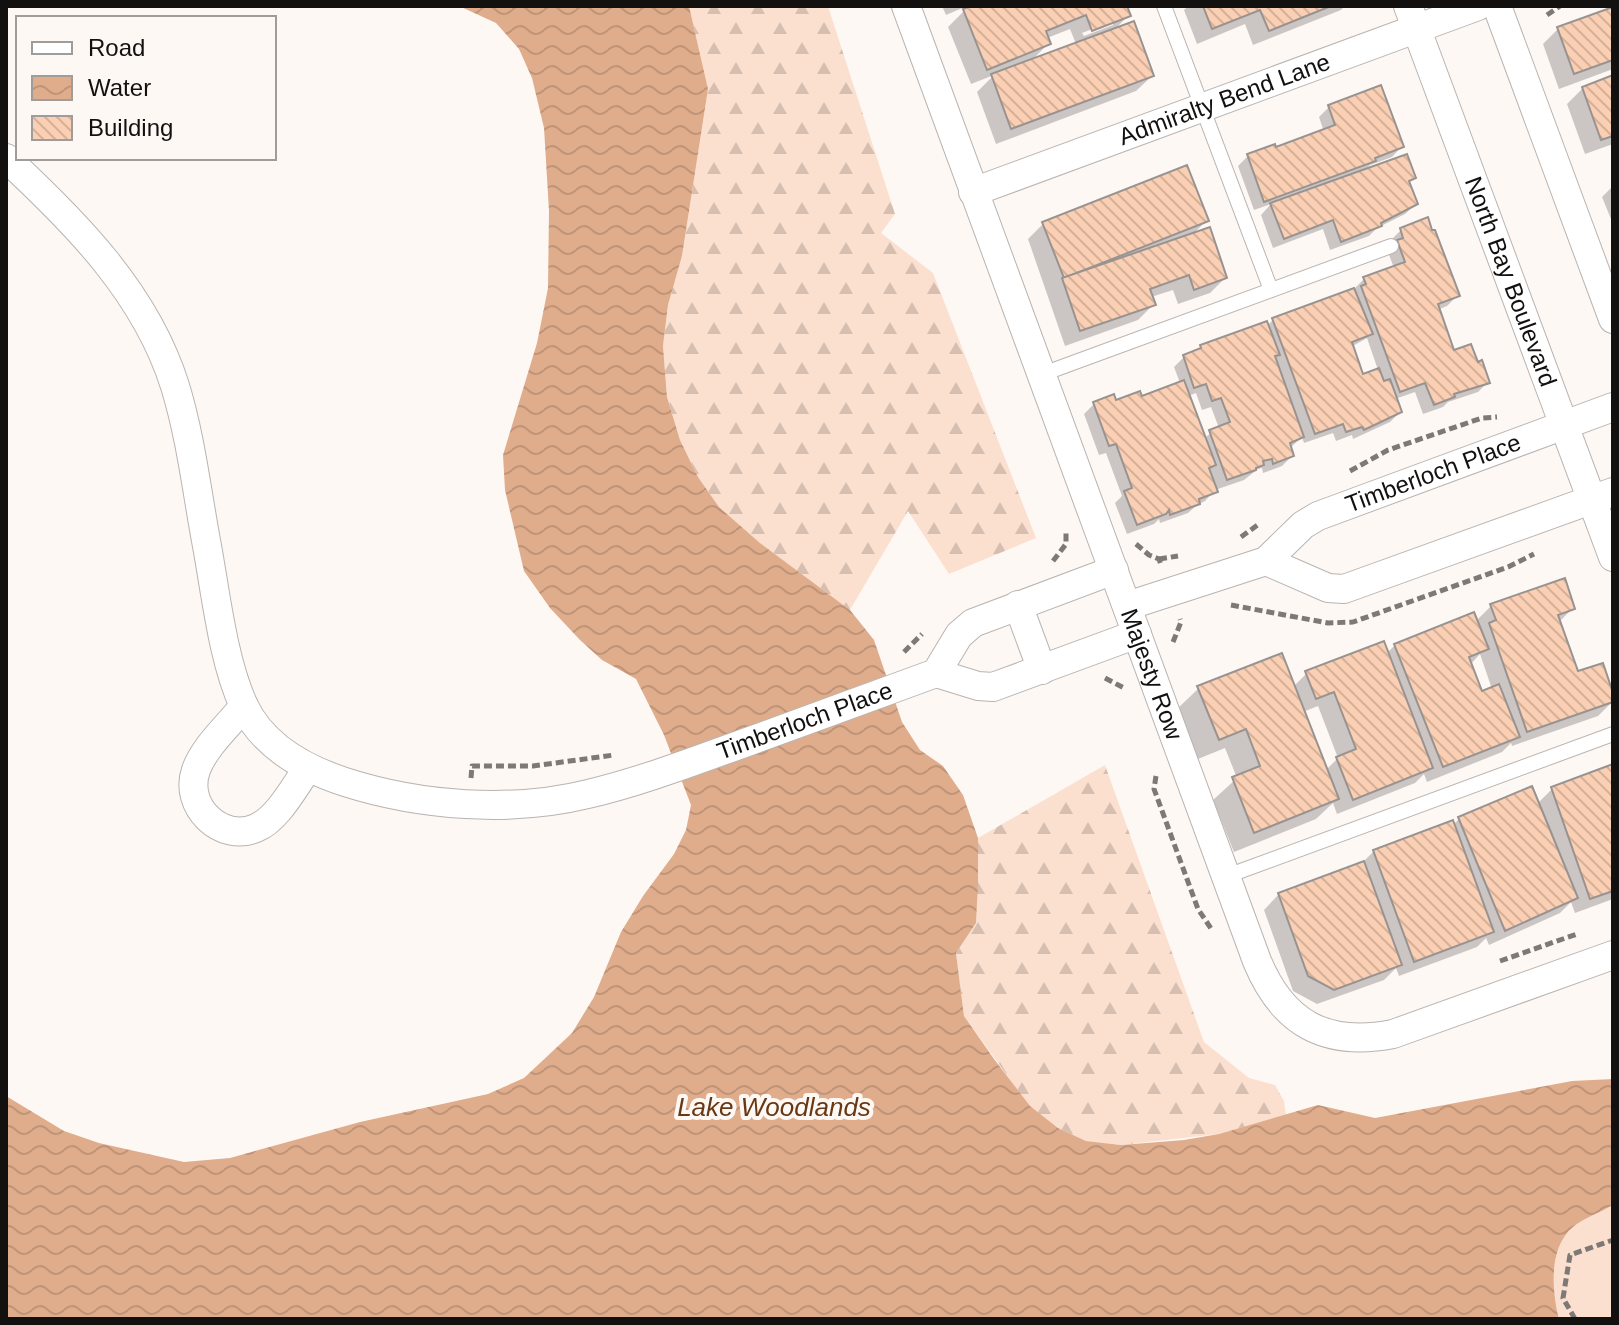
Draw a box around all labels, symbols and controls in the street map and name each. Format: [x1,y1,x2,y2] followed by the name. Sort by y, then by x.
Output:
[16,16,276,160] legend
[88,34,145,61] text: Road
[1115,48,1334,150] street label: Admiralty Bend Lane
[88,74,151,101] text: Water
[88,114,173,141] text: Building
[1460,173,1562,390] street label: North Bay Boulevard
[1342,428,1524,518] street label: Timberloch Place
[1116,605,1189,744] street label: Majesty Row
[713,676,896,765] street label: Timberloch Place
[677,1092,871,1122] water label: Lake Woodlands

